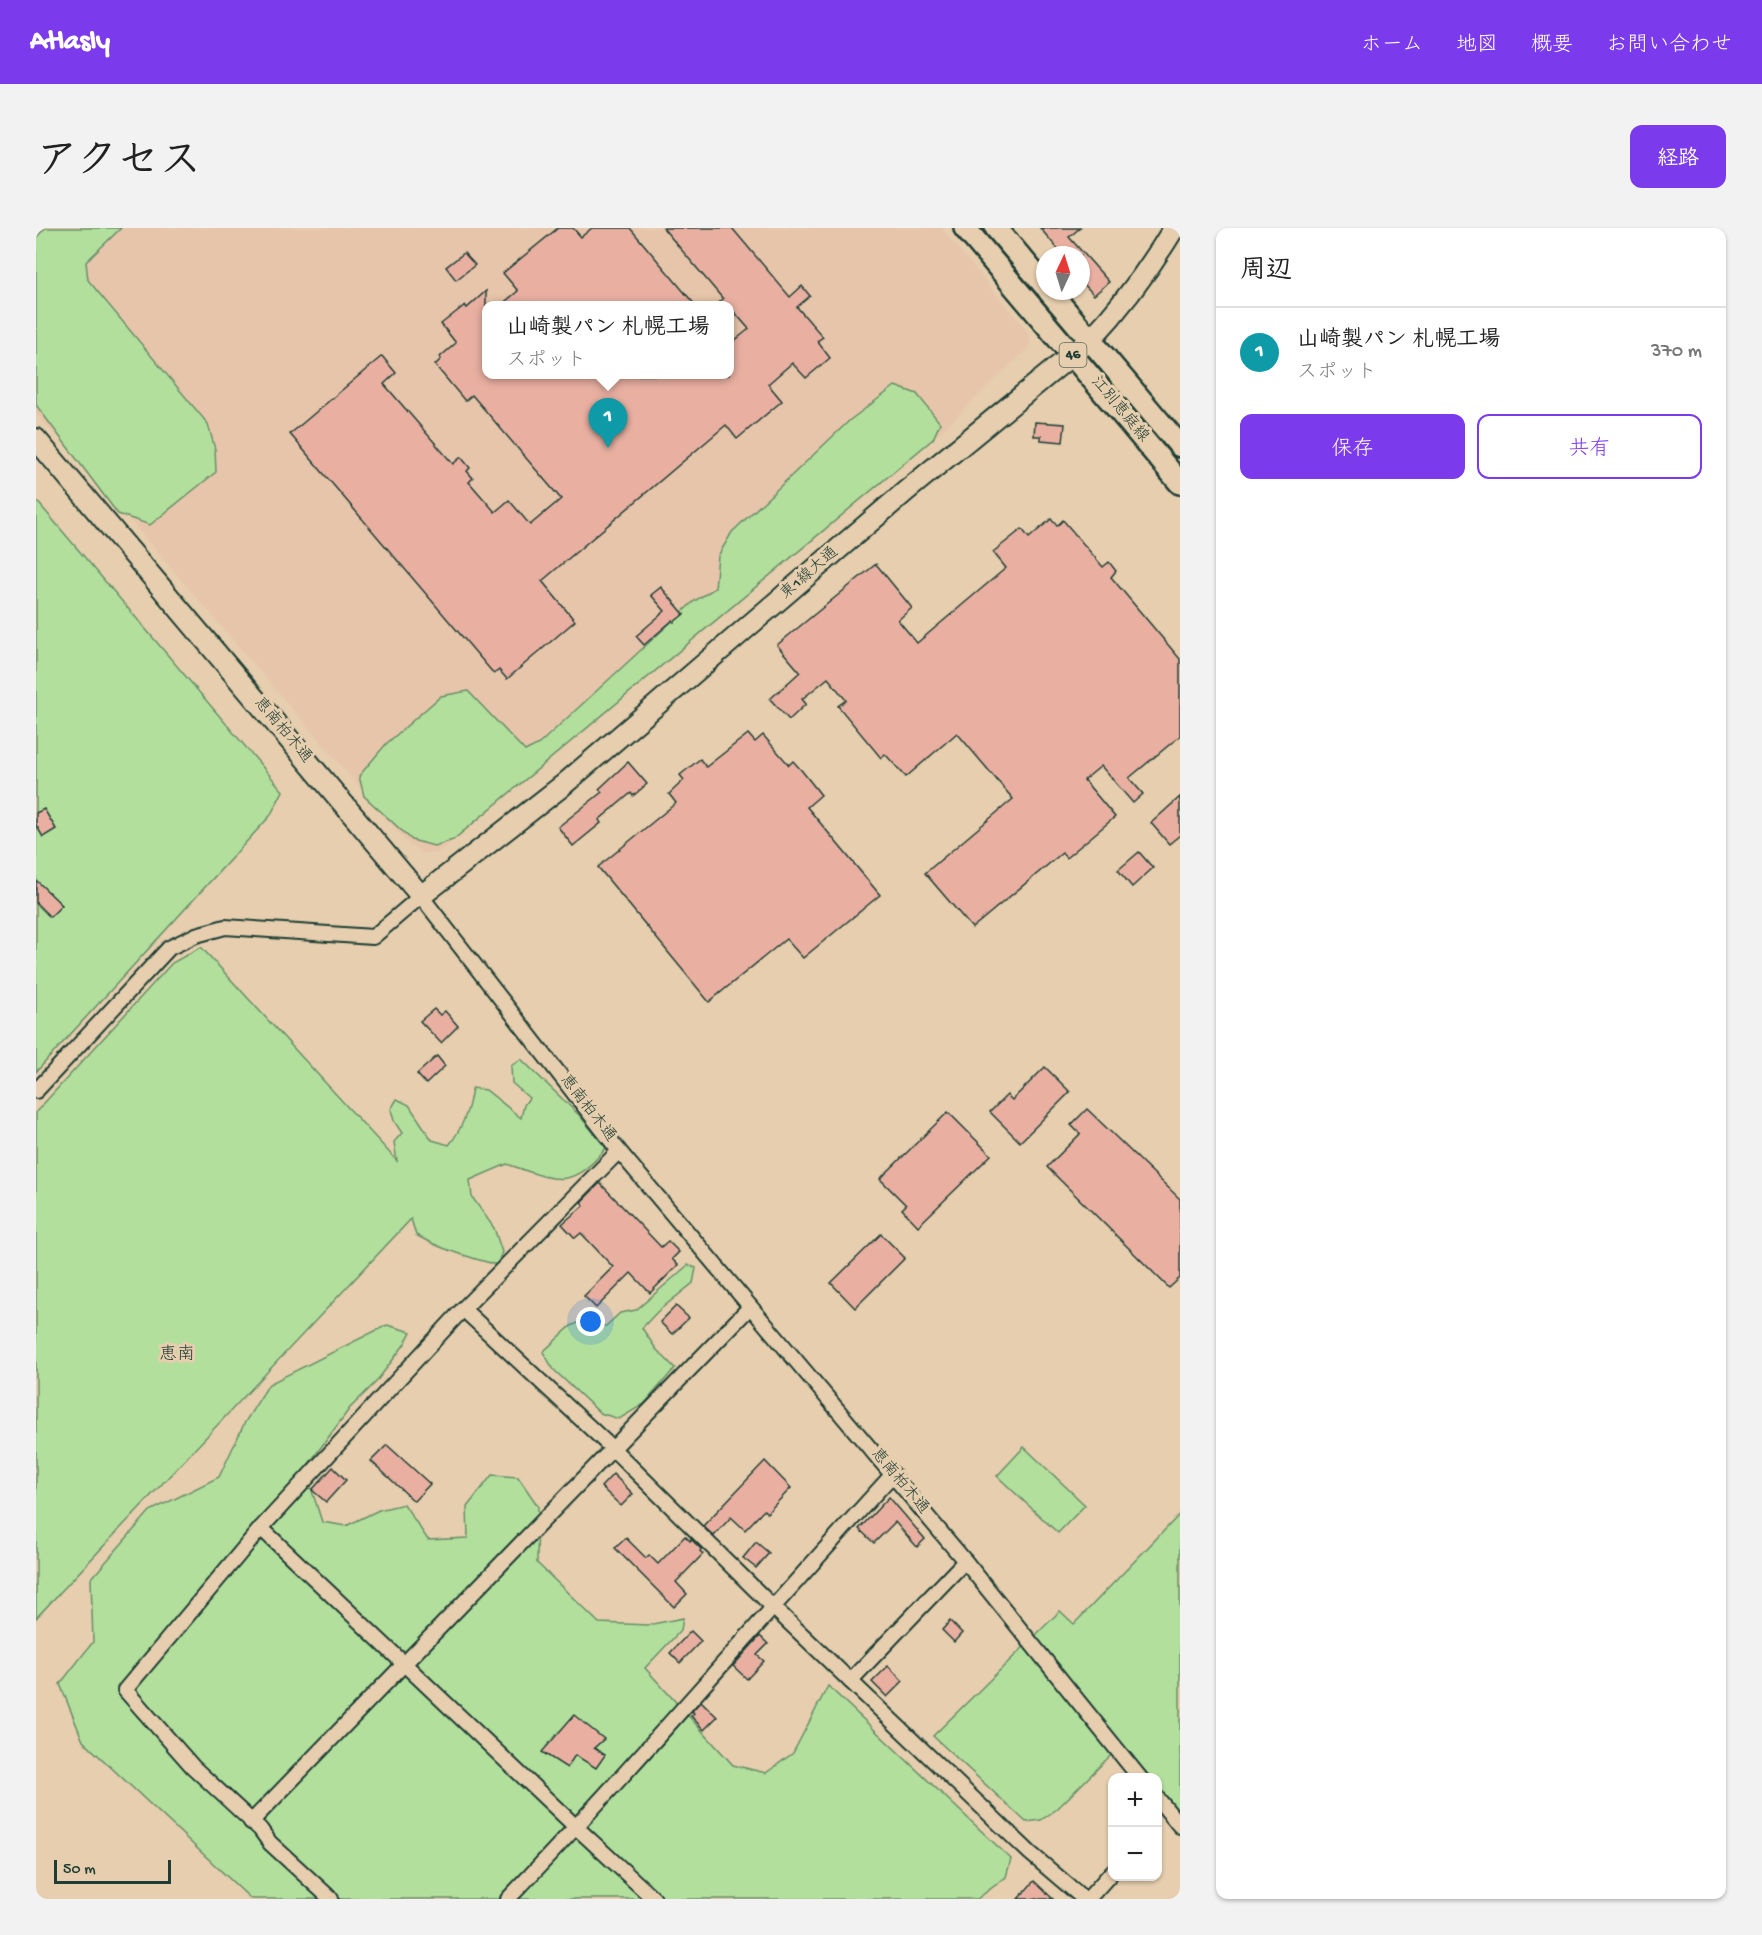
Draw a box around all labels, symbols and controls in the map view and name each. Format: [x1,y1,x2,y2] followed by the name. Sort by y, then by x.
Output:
[30,26,110,59] text: Atlasly
[1361,34,1423,59] text: ホーム
[1456,34,1498,59] text: 地図
[1531,34,1573,59] text: 概要
[1606,34,1732,59] text: お問い合わせ
[1630,125,1726,188] button: 経路
[36,140,201,189] text: アクセス
[1036,246,1090,300] north arrow
[1240,257,1292,288] text: 周辺
[482,301,734,379] popup
[506,316,710,342] text: 山崎製パン 札幌工場
[1297,328,1500,354] text: 山崎製パン 札幌工場
[1255,341,1264,364] text: 1
[1651,341,1702,364] text: 370 m
[1060,343,1086,367] road number: 46
[506,350,586,373] text: スポット
[1297,362,1377,385] text: スポット
[1086,372,1154,447] street label: 江別恵庭線
[588,398,628,448] pin: 1
[1240,414,1465,479] button: 保存
[1477,414,1702,479] button: 共有
[776,542,843,604] street label: 東1線大通
[249,693,317,768] street label: 恵南柏木通
[555,1070,621,1146] street label: 恵南柏木通
[576,1307,605,1336] your location
[159,1344,195,1366] district label: 恵南
[866,1444,934,1519] street label: 恵南柏木通
[1108,1773,1162,1881] map controls
[1108,1773,1162,1827] button: +
[1108,1827,1162,1881] button: −
[54,1857,171,1884] scale bar
[63,1861,96,1880] text: 50 m

